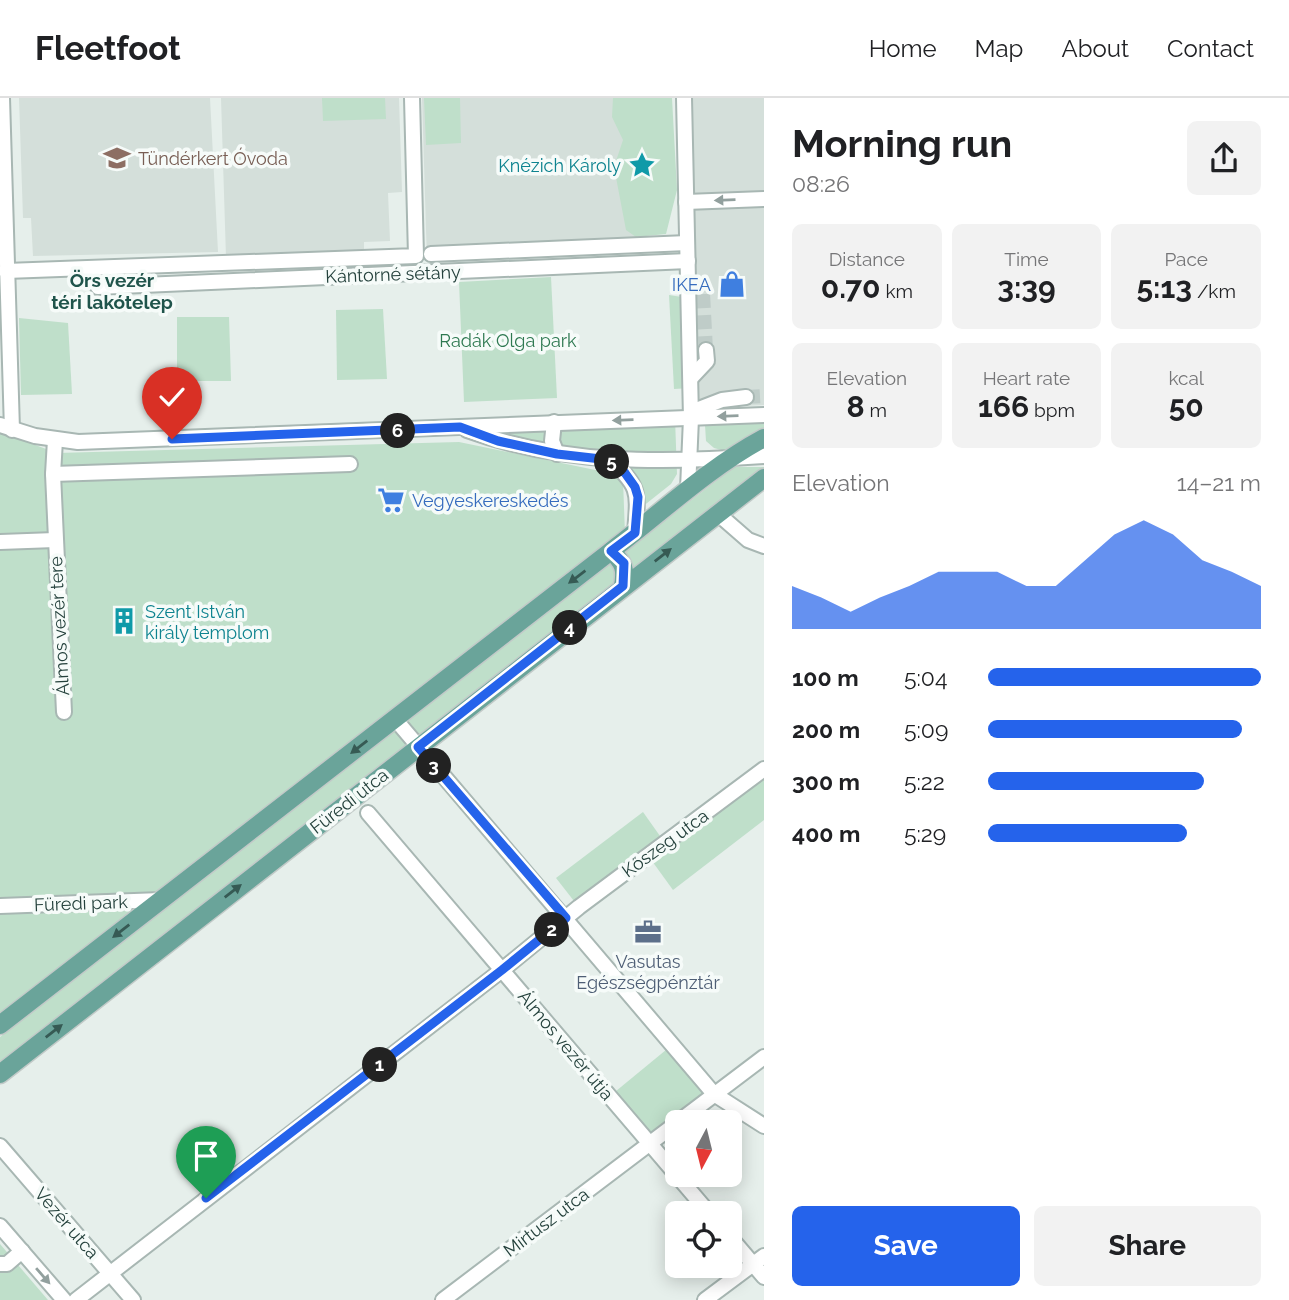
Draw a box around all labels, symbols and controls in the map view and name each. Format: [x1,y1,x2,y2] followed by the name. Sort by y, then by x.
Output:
[35,29,181,68] text: Fleetfoot
[869,34,937,63] text: Home
[975,34,1023,63] text: Map
[1061,34,1129,63] text: About
[1167,34,1254,63] text: Contact
[792,121,1012,166] text: Morning run
[1187,121,1261,195] button: share
[102,143,132,173] school or university icon: Tündérkert Óvoda
[138,147,288,169] place label: Tündérkert Óvoda
[627,150,657,180] place icon: Knézich Károly
[498,155,621,176] place label: Knézich Károly
[792,170,850,197] text: 08:26
[714,194,736,206] one-way arrow
[829,248,905,270] text: Distance
[1004,248,1049,270] text: Time
[1164,248,1208,270] text: Pace
[325,261,461,287] street label: Kántorné sétány
[51,269,173,313] district label: Örs vezér téri lakótelep
[717,269,747,299] shop icon: IKEA
[821,270,881,305] text: 0.70
[997,270,1056,305] text: 3:39
[1136,270,1192,305] text: 5:13
[672,274,711,295] place label: IKEA
[881,280,913,302] text: km
[1192,280,1236,302] text: /km
[439,330,577,351] park label: Radák Olga park
[142,367,202,439] pin
[826,367,907,389] text: Elevation
[983,367,1070,389] text: Heart rate
[1168,367,1204,389] text: kcal
[153,378,191,416] icon: check
[847,389,865,424] text: 8
[978,389,1029,424] text: 166
[1169,389,1204,424] text: 50
[865,399,887,421] text: m
[1029,399,1075,421] text: bpm
[716,411,738,422] one-way arrow
[380,414,416,448] pin: 6
[612,414,634,426] one-way arrow
[392,419,403,441] text: 6
[594,444,630,480] pin: 5
[606,450,617,472] text: 5
[792,469,890,496] text: Elevation
[1177,469,1261,496] text: 14–21 m
[376,485,406,515] supermarket icon: Vegyeskereskedés
[412,490,569,511] place label: Vegyeskereskedés
[654,548,672,563] one-way arrow
[44,555,73,696] street label: Álmos vezér tere
[569,570,587,585] one-way arrow
[145,601,269,643] place label: Szent István király templom
[109,606,139,636] building icon: Szent István király templom
[552,610,588,646] pin: 4
[564,616,575,638] text: 4
[792,664,859,691] text: 100 m
[904,664,948,691] text: 5:04
[792,716,860,743] text: 200 m
[904,716,948,743] text: 5:09
[351,740,369,755] one-way arrow
[416,748,452,784] pin: 3
[428,754,439,776] text: 3
[306,764,392,838] street label: Füredi utca
[792,768,860,795] text: 300 m
[904,768,945,795] text: 5:22
[618,805,712,881] street label: Kőszeg utca
[792,820,860,847] text: 400 m
[904,820,946,847] text: 5:29
[224,885,242,899] one-way arrow
[34,891,129,915] street label: Füredi park
[534,912,570,948] pin: 2
[633,917,663,947] office icon: Vasutas Egészségpénztár
[546,918,557,940] text: 2
[112,924,130,938] one-way arrow
[576,951,720,993] place label: Vasutas Egészségpénztár
[514,985,619,1104] street label: Álmos vezér útja
[44,1024,62,1039] one-way arrow
[362,1048,398,1082] pin: 1
[375,1053,384,1075] text: 1
[665,1110,742,1186] north arrow
[665,1110,742,1278] map controls
[176,1126,236,1198] pin
[187,1137,225,1175] icon: arrive
[30,1183,104,1263] street label: Vezér utca
[499,1183,593,1261] street label: Mirtusz utca
[665,1201,742,1278] button: locate
[792,1206,1020,1286] button: Save
[1034,1206,1261,1286] button: Share
[35,1267,50,1284] one-way arrow

